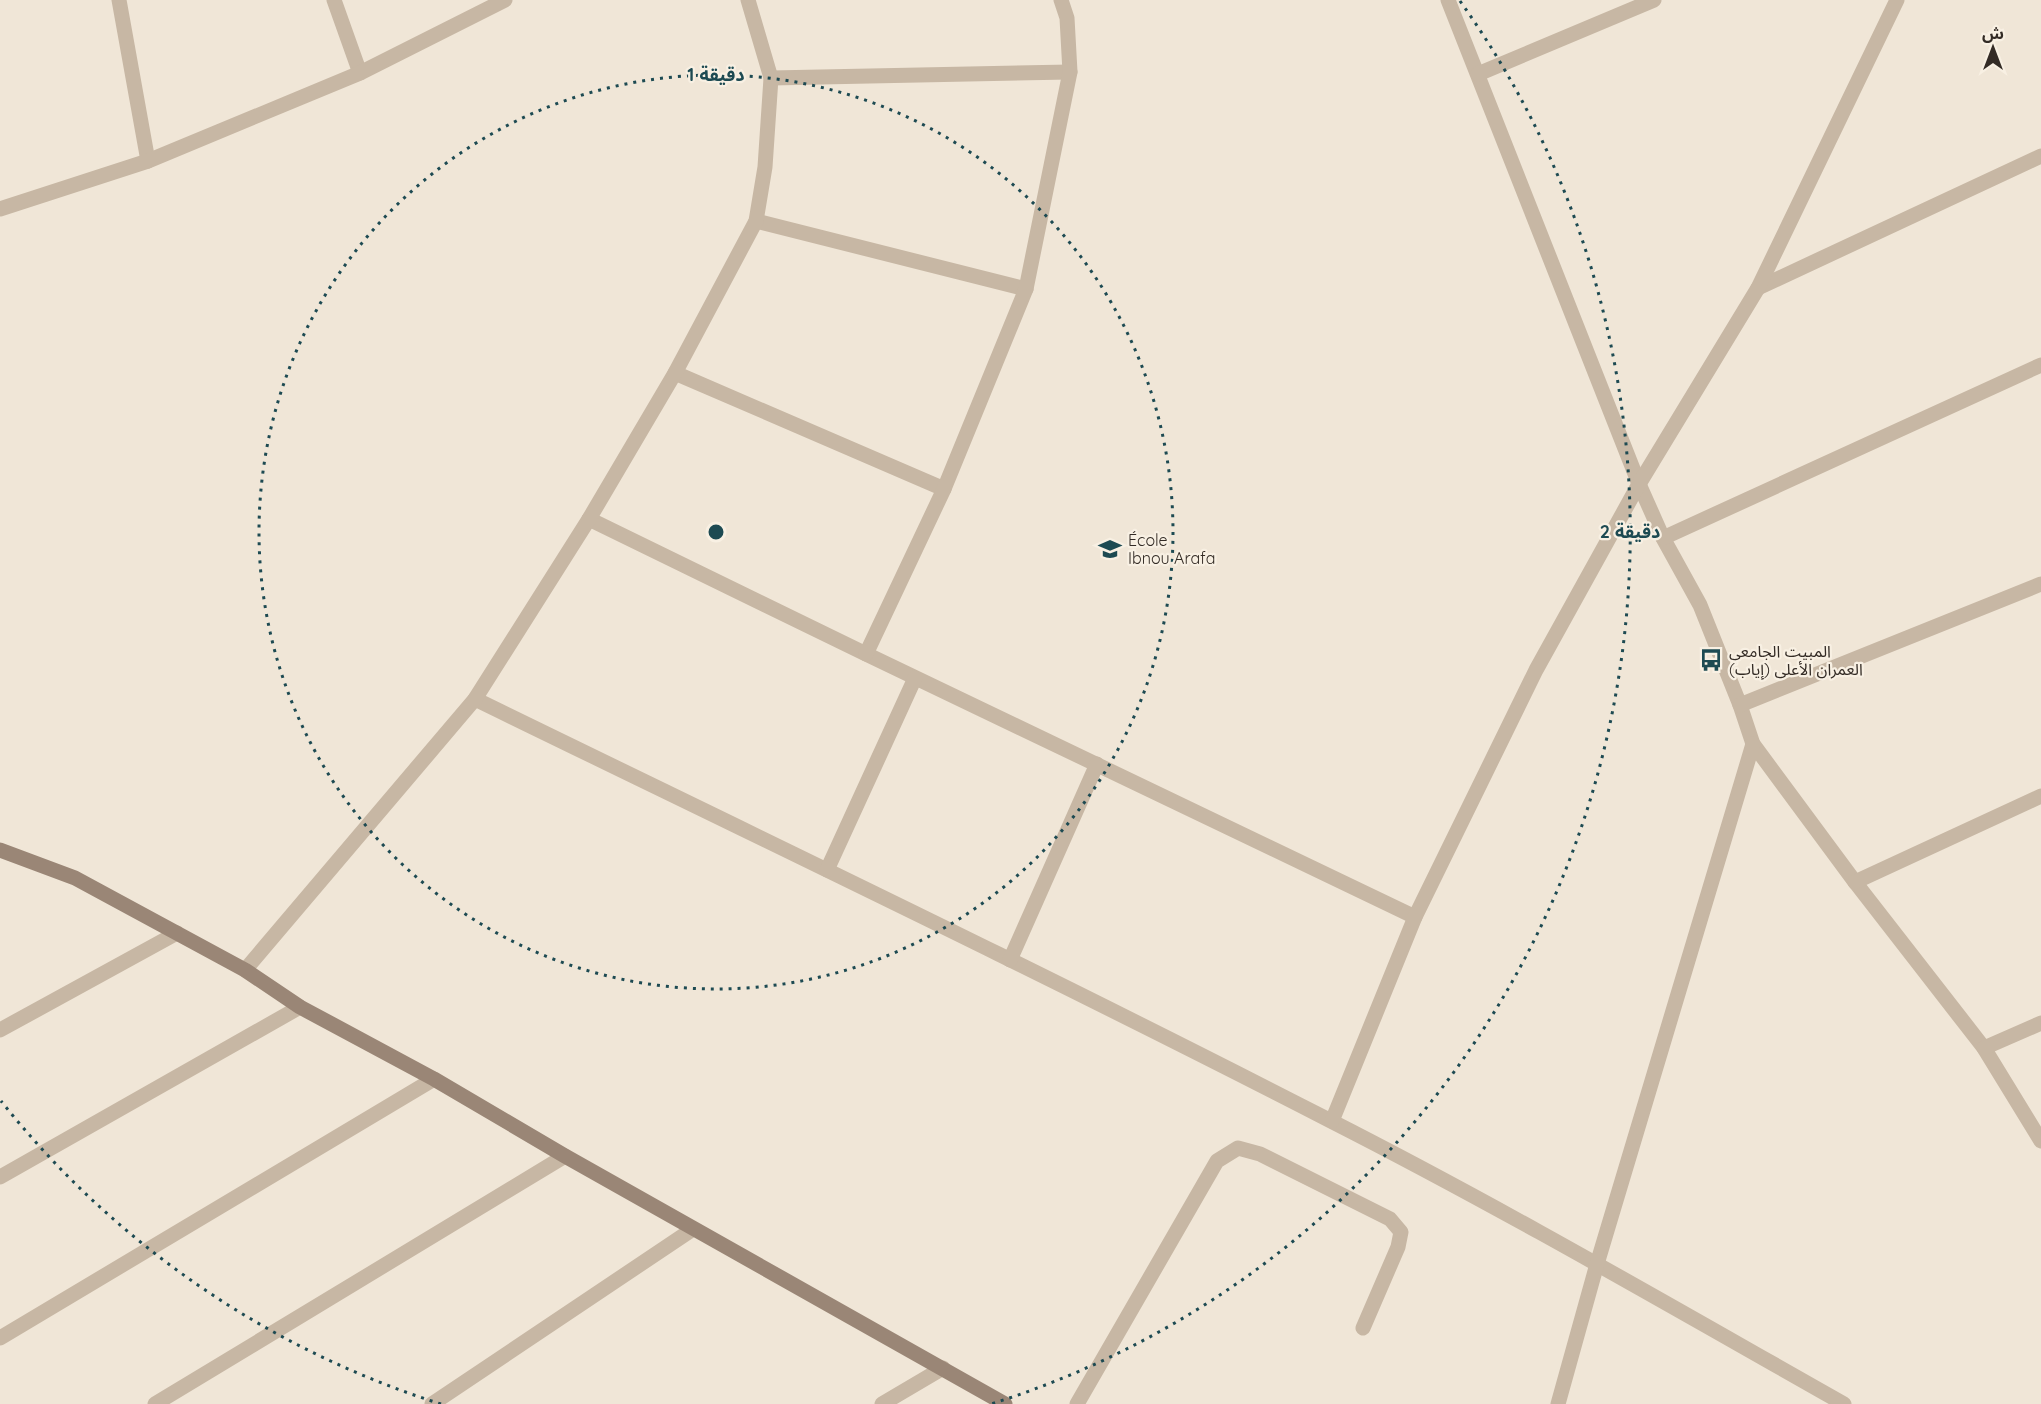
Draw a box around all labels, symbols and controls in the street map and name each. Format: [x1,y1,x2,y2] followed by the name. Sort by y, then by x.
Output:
[1963,18,2023,78] north arrow
[1982,23,2004,43] text: ش
[687,63,745,86] text: 1 دقيقة
[1600,520,1660,543] text: 2 دقيقة
[706,522,726,542] centre of rings
[1128,530,1216,568] place label: École Ibnou Arafa
[1097,536,1123,562] school or university icon: École Ibnou Arafa
[1729,641,1863,680] place label: المبيت الجامعي العمران الأعلى (إياب)
[1698,647,1724,673] bus stop icon: المبيت الجامعي العمران الأعلى (إياب)

